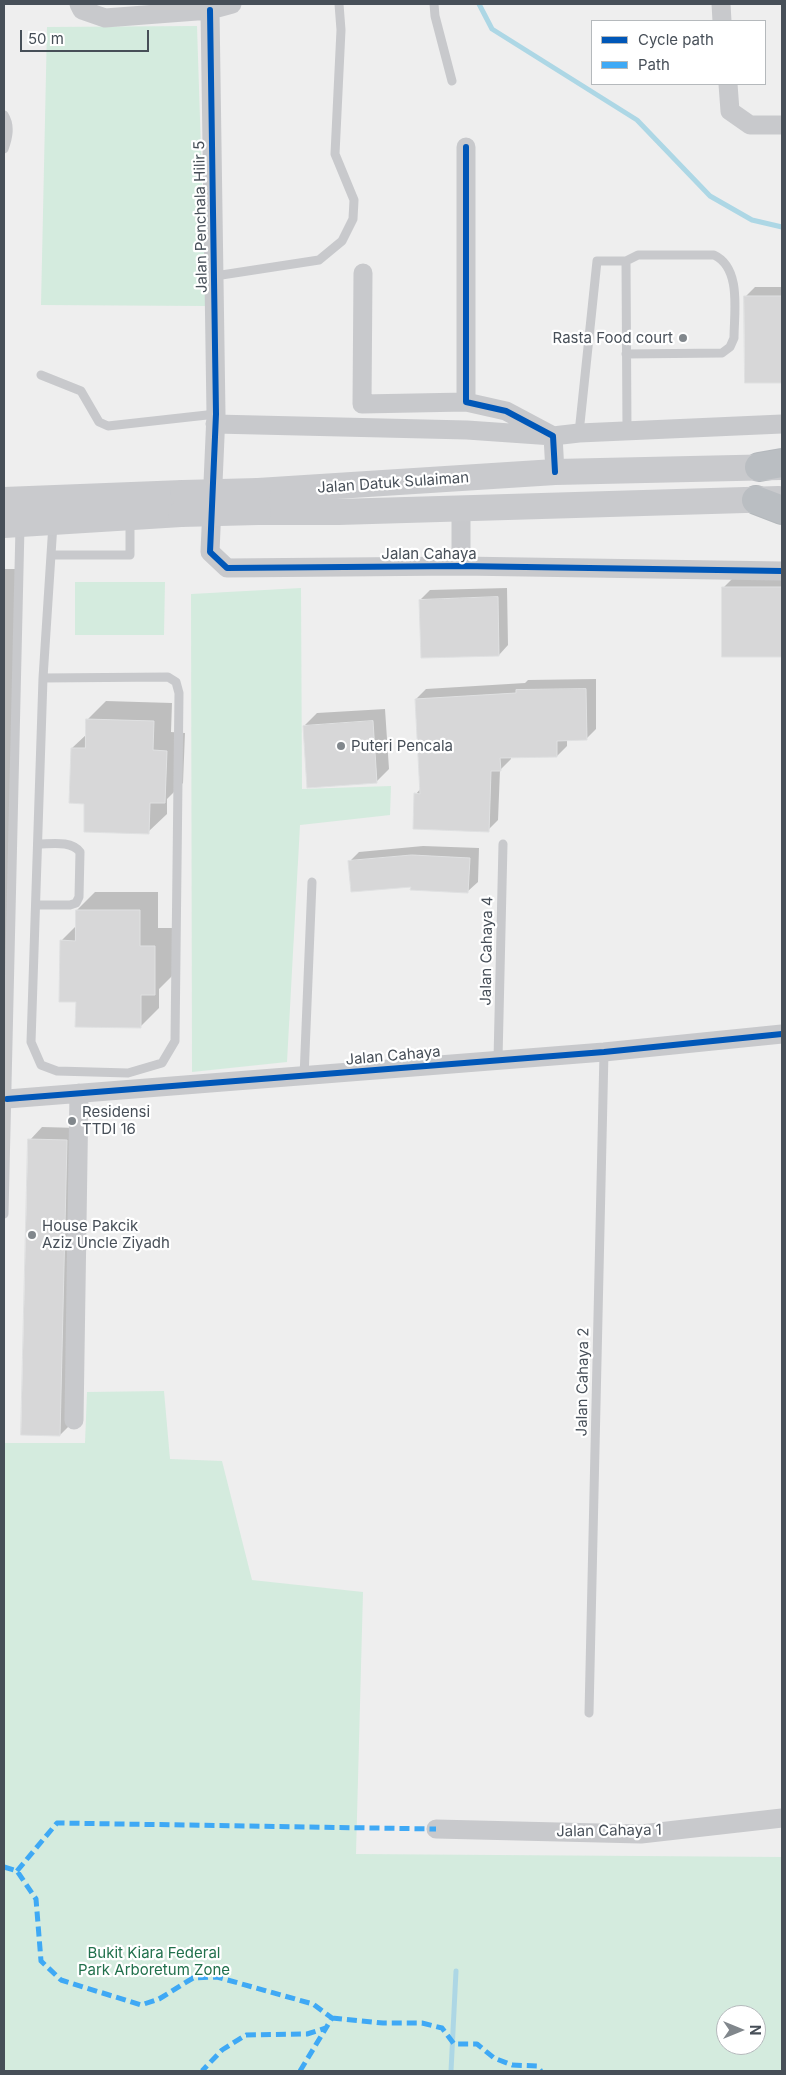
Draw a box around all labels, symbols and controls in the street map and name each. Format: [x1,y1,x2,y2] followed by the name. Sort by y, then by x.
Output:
[22,20,151,52] scale bar
[591,20,766,85] legend
[28,29,64,48] text: 50 m
[638,30,714,49] text: Cycle path
[638,55,670,74] text: Path
[191,141,211,293] street label: Jalan Penchala Hilir 5
[553,329,673,347] place label: Rasta Food court
[677,332,689,344] marker: Rasta Food court
[316,469,470,497] street label: Jalan Datuk Sulaiman
[381,545,477,563] street label: Jalan Cahaya
[351,737,453,755] place label: Puteri Pencala
[335,740,347,752] marker: Puteri Pencala
[477,896,497,1006] street label: Jalan Cahaya 4
[345,1043,441,1069] street label: Jalan Cahaya
[82,1103,150,1138] place label: Residensi TTDI 16
[66,1115,78,1127] marker: Residensi TTDI 16
[42,1217,170,1252] place label: House Pakcik Aziz Uncle Ziyadh
[26,1229,38,1241] marker: House Pakcik Aziz Uncle Ziyadh
[573,1327,593,1437] street label: Jalan Cahaya 2
[556,1821,662,1841] street label: Jalan Cahaya 1
[78,1944,230,1979] park label: Bukit Kiara Federal Park Arboretum Zone
[716,2005,766,2055] north arrow
[747,2025,764,2035] text: N

